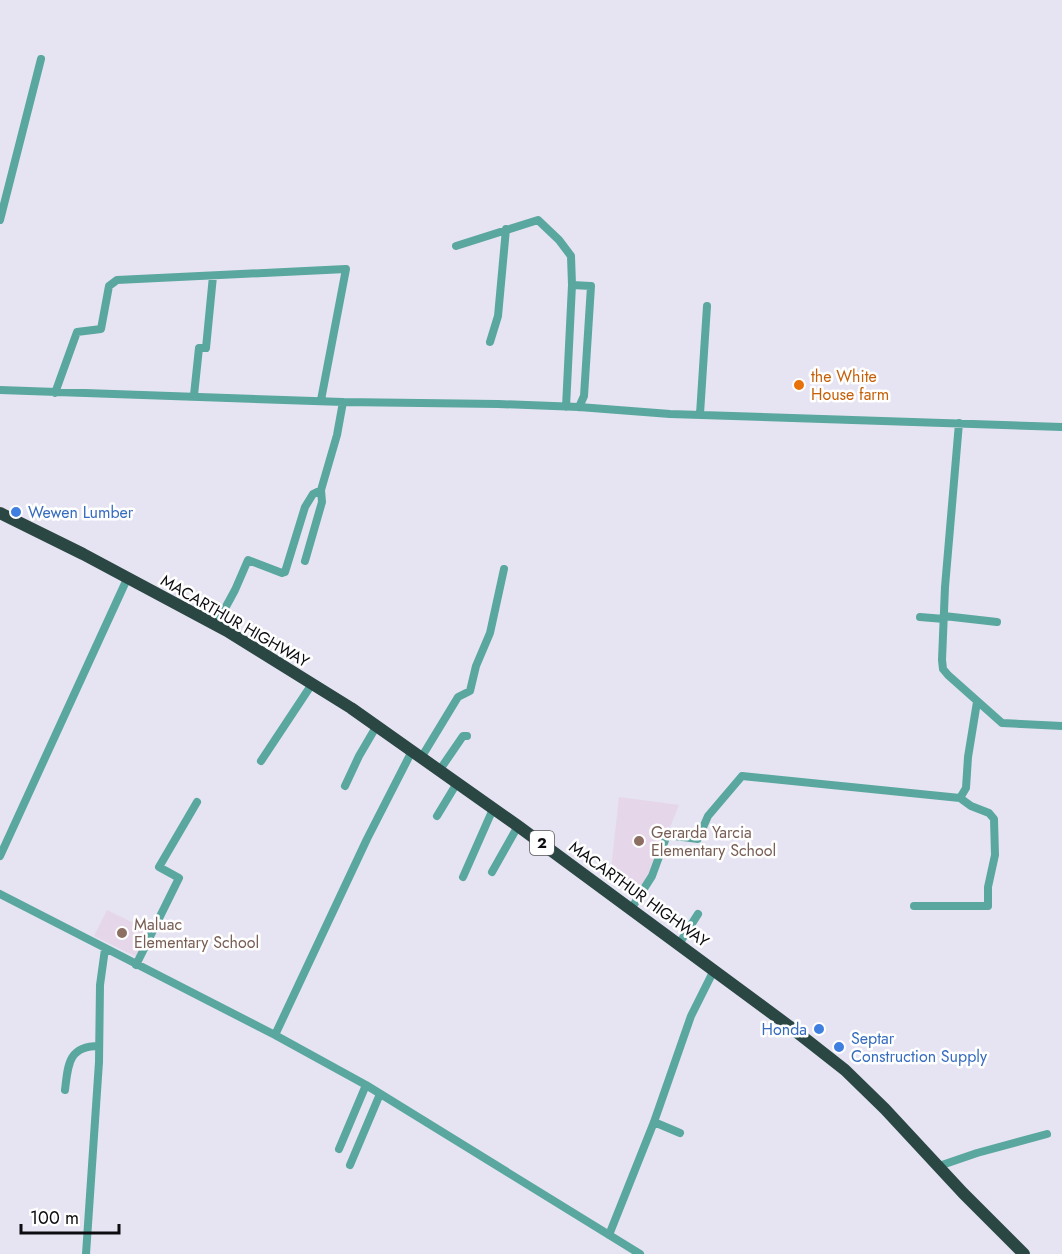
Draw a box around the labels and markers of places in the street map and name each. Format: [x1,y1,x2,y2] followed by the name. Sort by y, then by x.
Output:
[811,365,889,406] place label: the White House farm
[792,378,806,392] marker: the White House farm
[28,501,134,524] place label: Wewen Lumber
[9,505,23,519] marker: Wewen Lumber
[651,821,776,862] place label: Gerarda Yarcia Elementary School
[632,834,646,848] marker: Gerarda Yarcia Elementary School
[134,913,259,954] place label: Maluac Elementary School
[115,926,129,940] marker: Maluac Elementary School
[762,1018,807,1041] place label: Honda
[812,1022,826,1036] marker: Honda
[851,1027,988,1068] place label: Septar Construction Supply
[832,1040,846,1054] marker: Septar Construction Supply

